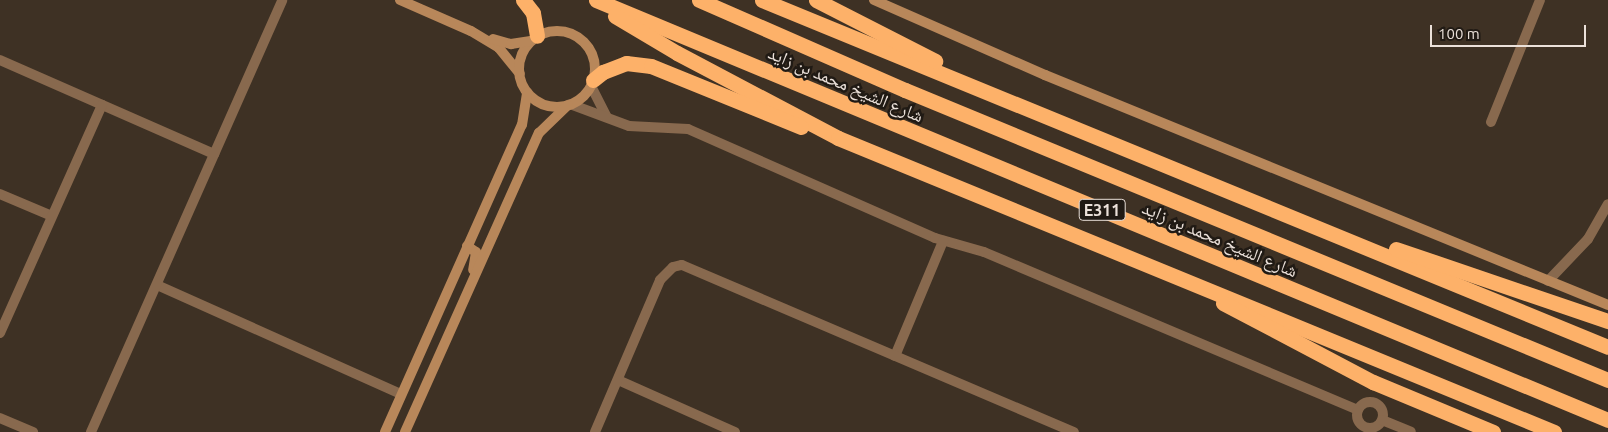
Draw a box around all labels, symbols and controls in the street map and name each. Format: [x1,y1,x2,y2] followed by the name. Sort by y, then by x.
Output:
[1433,15,1589,47] scale bar
[1438,25,1480,42] text: 100 m
[765,41,927,127] street label: شارع الشيخ محمد بن زايد
[1078,196,1126,224] road number: E311
[1139,196,1301,282] street label: شارع الشيخ محمد بن زايد

